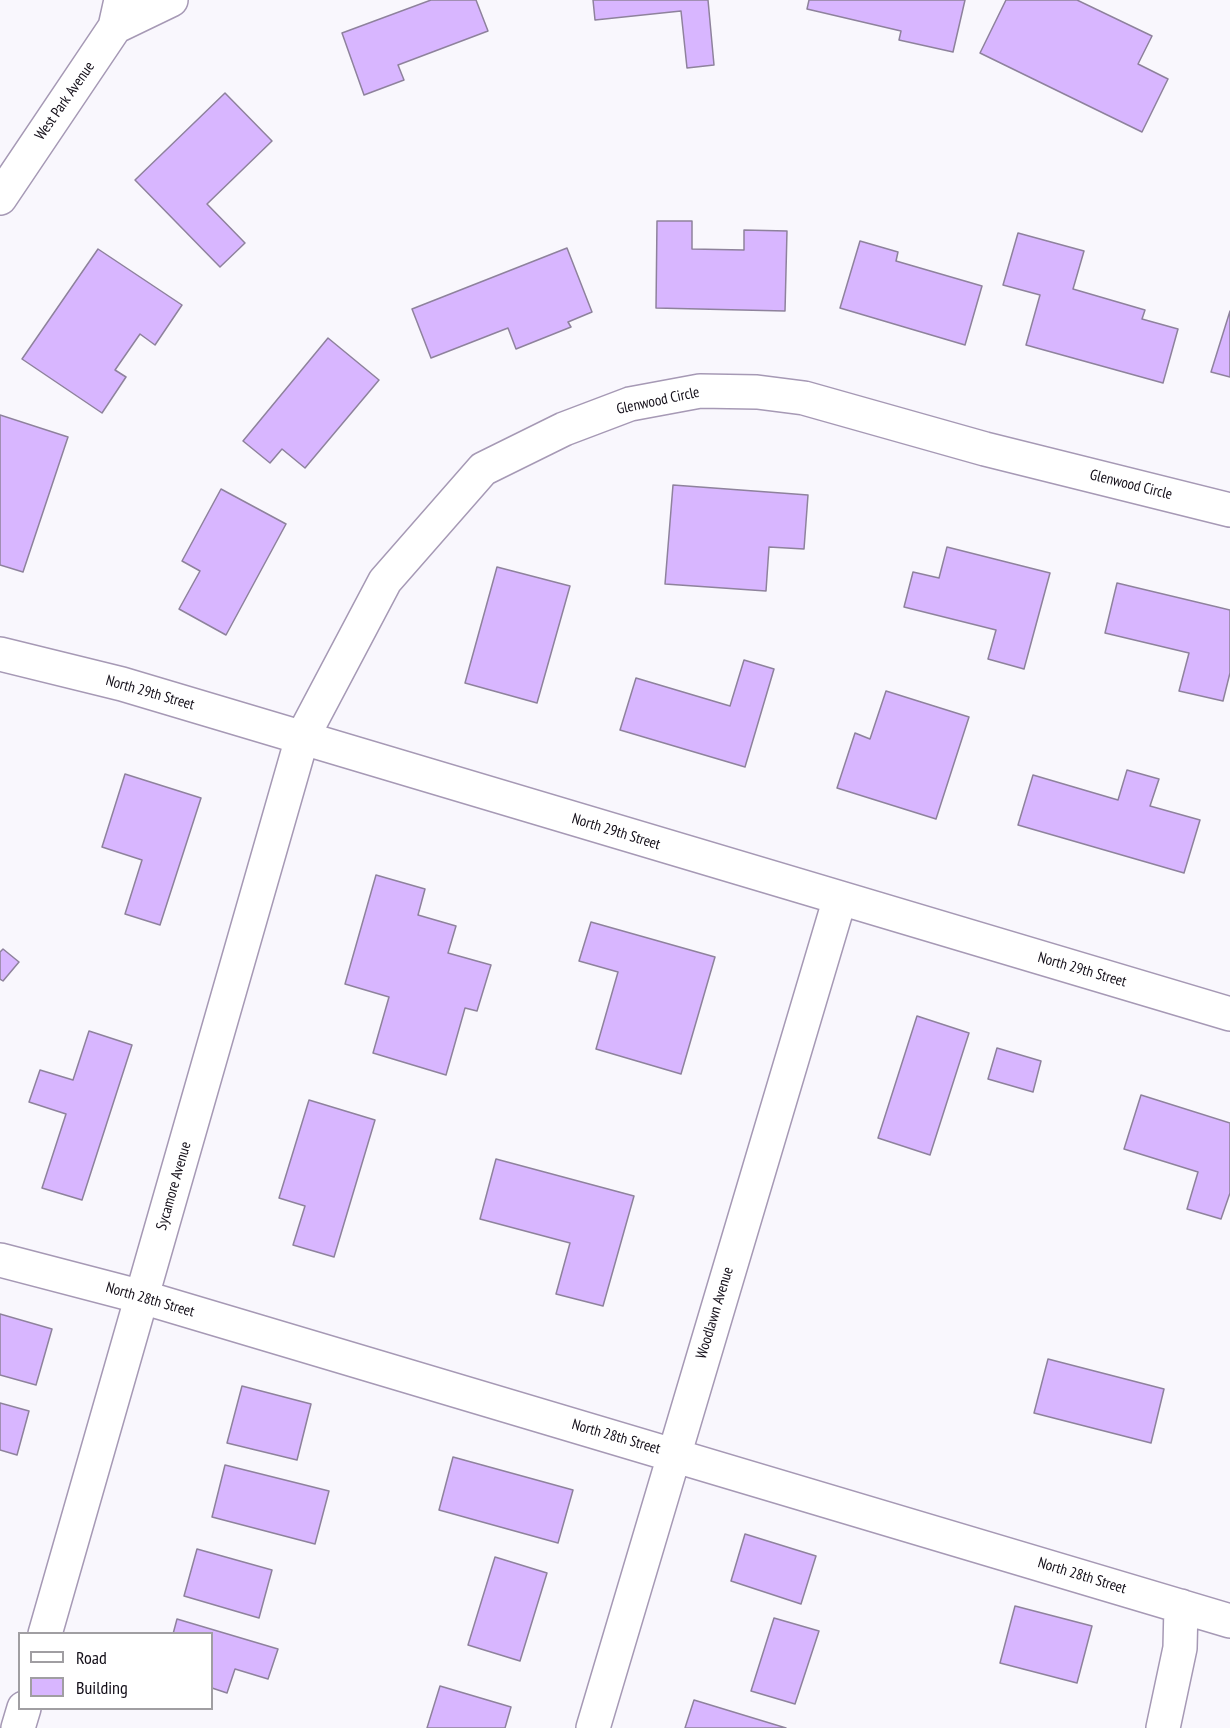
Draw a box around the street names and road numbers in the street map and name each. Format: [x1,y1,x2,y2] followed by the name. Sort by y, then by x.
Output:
[31,58,99,144] street label: West Park Avenue
[615,383,701,419] street label: Glenwood Circle
[1088,466,1174,504] street label: Glenwood Circle
[104,672,196,714] street label: North 29th Street
[570,810,662,854] street label: North 29th Street
[1036,949,1128,991] street label: North 29th Street
[153,1140,195,1232] street label: Sycamore Avenue
[692,1265,738,1361] street label: Woodlawn Avenue
[104,1279,196,1321] street label: North 28th Street
[570,1416,662,1458] street label: North 28th Street
[1036,1554,1128,1598] street label: North 28th Street

